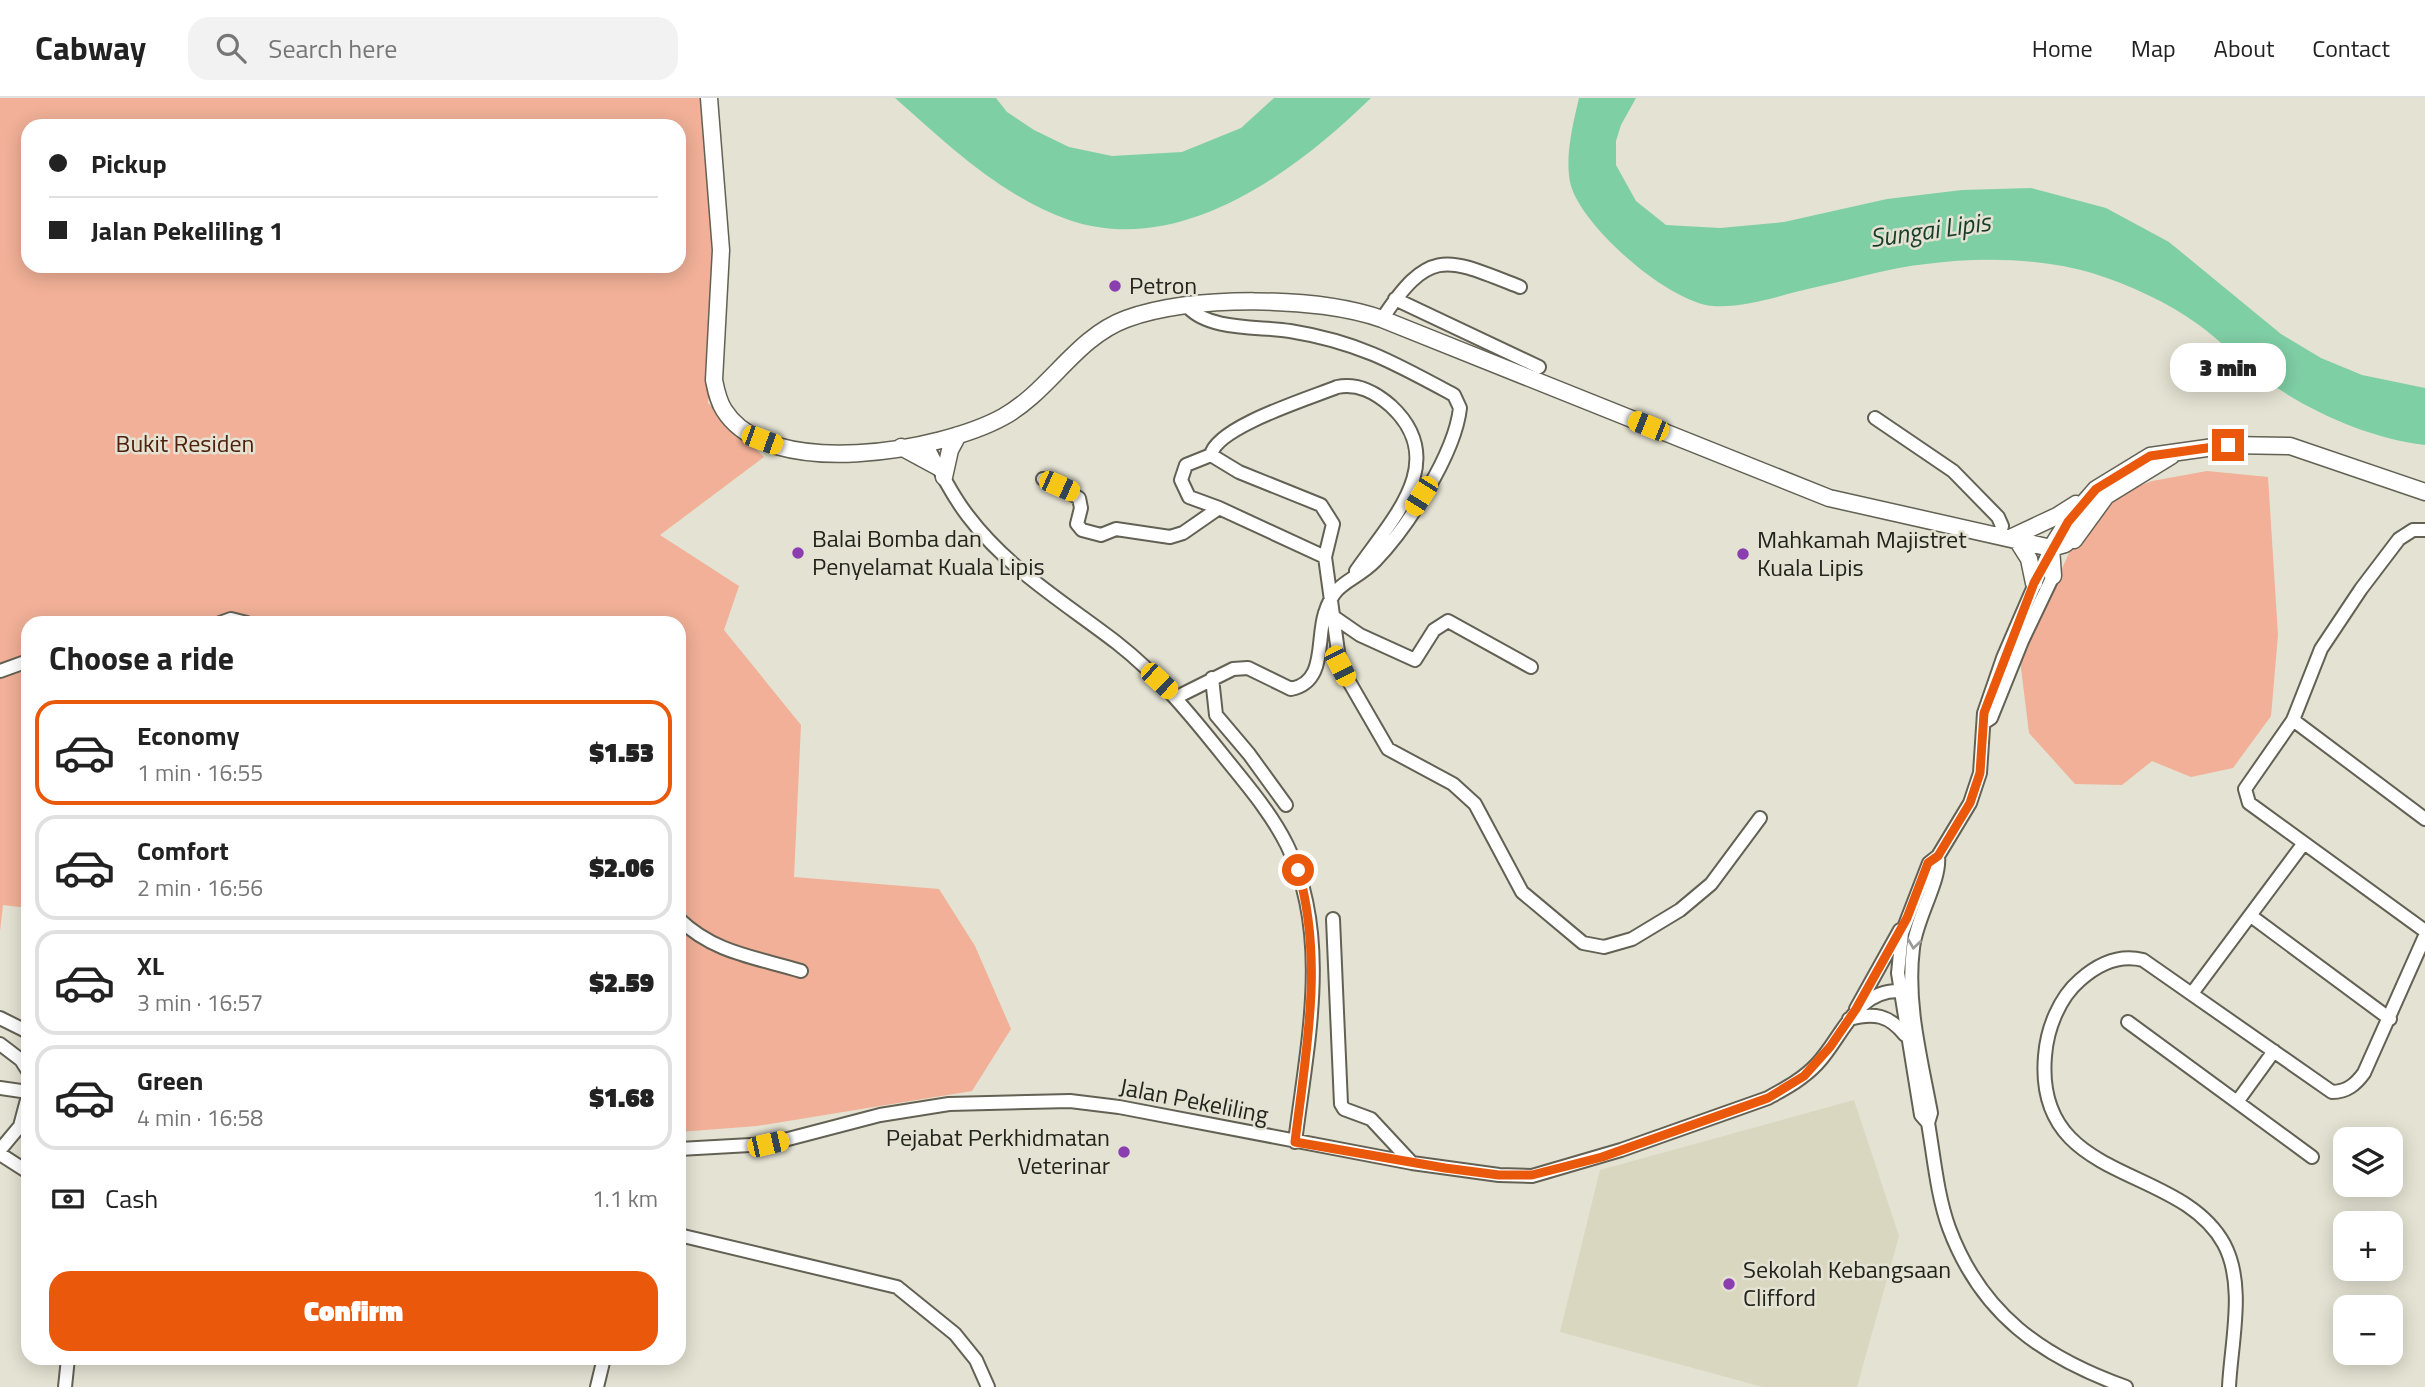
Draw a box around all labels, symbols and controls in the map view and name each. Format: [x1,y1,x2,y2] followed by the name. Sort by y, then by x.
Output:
[188,17,678,80] search box
[35,23,146,73] text: Cabway
[212,29,250,67] icon: search
[268,29,397,68] text: Search here
[2032,30,2093,66] text: Home
[2131,30,2176,66] text: Map
[2214,30,2274,66] text: About
[2312,30,2390,66] text: Contact
[91,144,167,183] text: Pickup
[1867,202,1994,257] water label: Sungai Lipis
[91,211,284,250] text: Jalan Pekeliling 1
[1129,267,1197,303] place label: Petron
[1107,278,1123,294] marker: Petron
[2170,344,2286,392] callout: 3 min
[2199,350,2257,385] text: 3 min
[1625,408,1672,444] car
[739,423,786,457] car
[116,425,254,461] park label: Bukit Residen
[2212,429,2244,461] route end
[1036,468,1083,504] car
[1401,473,1442,519] car
[812,520,1045,584] place label: Balai Bomba dan Penyelamat Kuala Lipis
[1757,521,1967,585] place label: Mahkamah Majistret Kuala Lipis
[790,545,806,561] marker: Balai Bomba dan Penyelamat Kuala Lipis
[1735,546,1751,562] marker: Mahkamah Majistret Kuala Lipis
[49,634,234,682] text: Choose a ride
[1322,643,1359,689] car
[1137,659,1182,703] car
[137,716,239,755] text: Economy
[53,721,116,784] icon: car
[589,733,654,772] text: $1.53
[137,755,263,790] text: 1 min · 16:55
[137,831,229,870] text: Comfort
[53,836,116,899] icon: car
[589,848,654,887] text: $2.06
[1282,854,1314,886] route start
[137,870,263,905] text: 2 min · 16:56
[1907,938,1922,950] one-way arrow
[137,946,164,985] text: XL
[53,951,116,1014] icon: car
[589,963,654,1002] text: $2.59
[137,985,263,1020] text: 3 min · 16:57
[137,1061,203,1100] text: Green
[53,1066,116,1129] icon: car
[1117,1068,1272,1132] street label: Jalan Pekeliling
[589,1078,654,1117] text: $1.68
[137,1100,263,1135] text: 4 min · 16:58
[886,1119,1110,1183] place label: Pejabat Perkhidmatan Veterinar
[2333,1127,2403,1365] map controls
[2333,1127,2403,1197] button: layers
[746,1129,791,1159] car
[1116,1144,1132,1160] marker: Pejabat Perkhidmatan Veterinar
[105,1179,158,1218] text: Cash
[49,1180,87,1218] icon: cash
[592,1181,658,1216] text: 1.1 km
[2333,1211,2403,1281] button: +
[1743,1251,1951,1315] place label: Sekolah Kebangsaan Clifford
[49,1271,658,1351] button: Confirm
[1721,1276,1737,1292] marker: Sekolah Kebangsaan Clifford
[2333,1295,2403,1365] button: −

